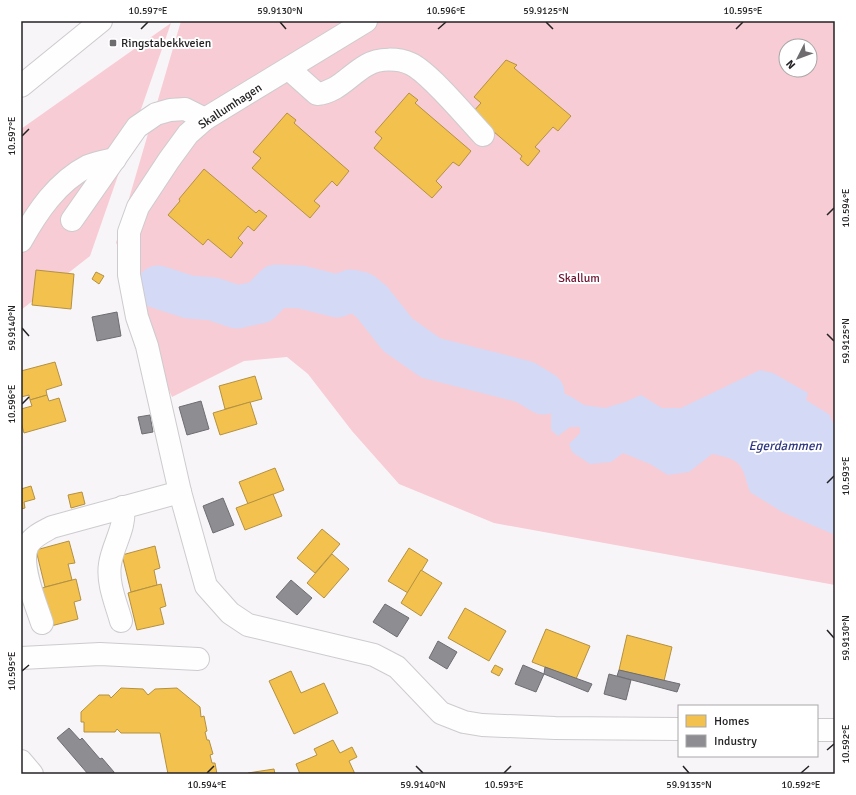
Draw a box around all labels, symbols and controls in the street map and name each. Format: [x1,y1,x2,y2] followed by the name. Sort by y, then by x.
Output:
[129,5,168,17] text: 10.597°E
[257,5,303,17] text: 59.9130°N
[427,5,466,17] text: 10.596°E
[523,5,569,17] text: 59.9125°N
[724,5,763,17] text: 10.595°E
[121,36,211,51] place label: Ringstabekkveien
[108,38,118,48] marker: Ringstabekkveien
[778,38,818,78] north arrow
[784,57,798,72] text: N
[196,80,265,133] street label: Skallumhagen
[6,116,18,156] text: 10.597°E
[840,188,852,228] text: 10.594°E
[558,271,600,286] park label: Skallum
[6,305,18,351] text: 59.9140°N
[840,318,852,364] text: 59.9125°N
[6,384,18,424] text: 10.596°E
[748,438,822,454] water label: Egerdammen
[840,456,852,496] text: 10.593°E
[840,615,852,661] text: 59.9130°N
[6,651,18,691] text: 10.595°E
[678,705,818,757] legend
[714,714,749,729] text: Homes
[840,724,852,764] text: 10.592°E
[714,734,757,749] text: Industry
[188,779,227,791] text: 10.594°E
[400,779,446,791] text: 59.9140°N
[485,779,524,791] text: 10.593°E
[666,779,712,791] text: 59.9135°N
[782,779,821,791] text: 10.592°E

